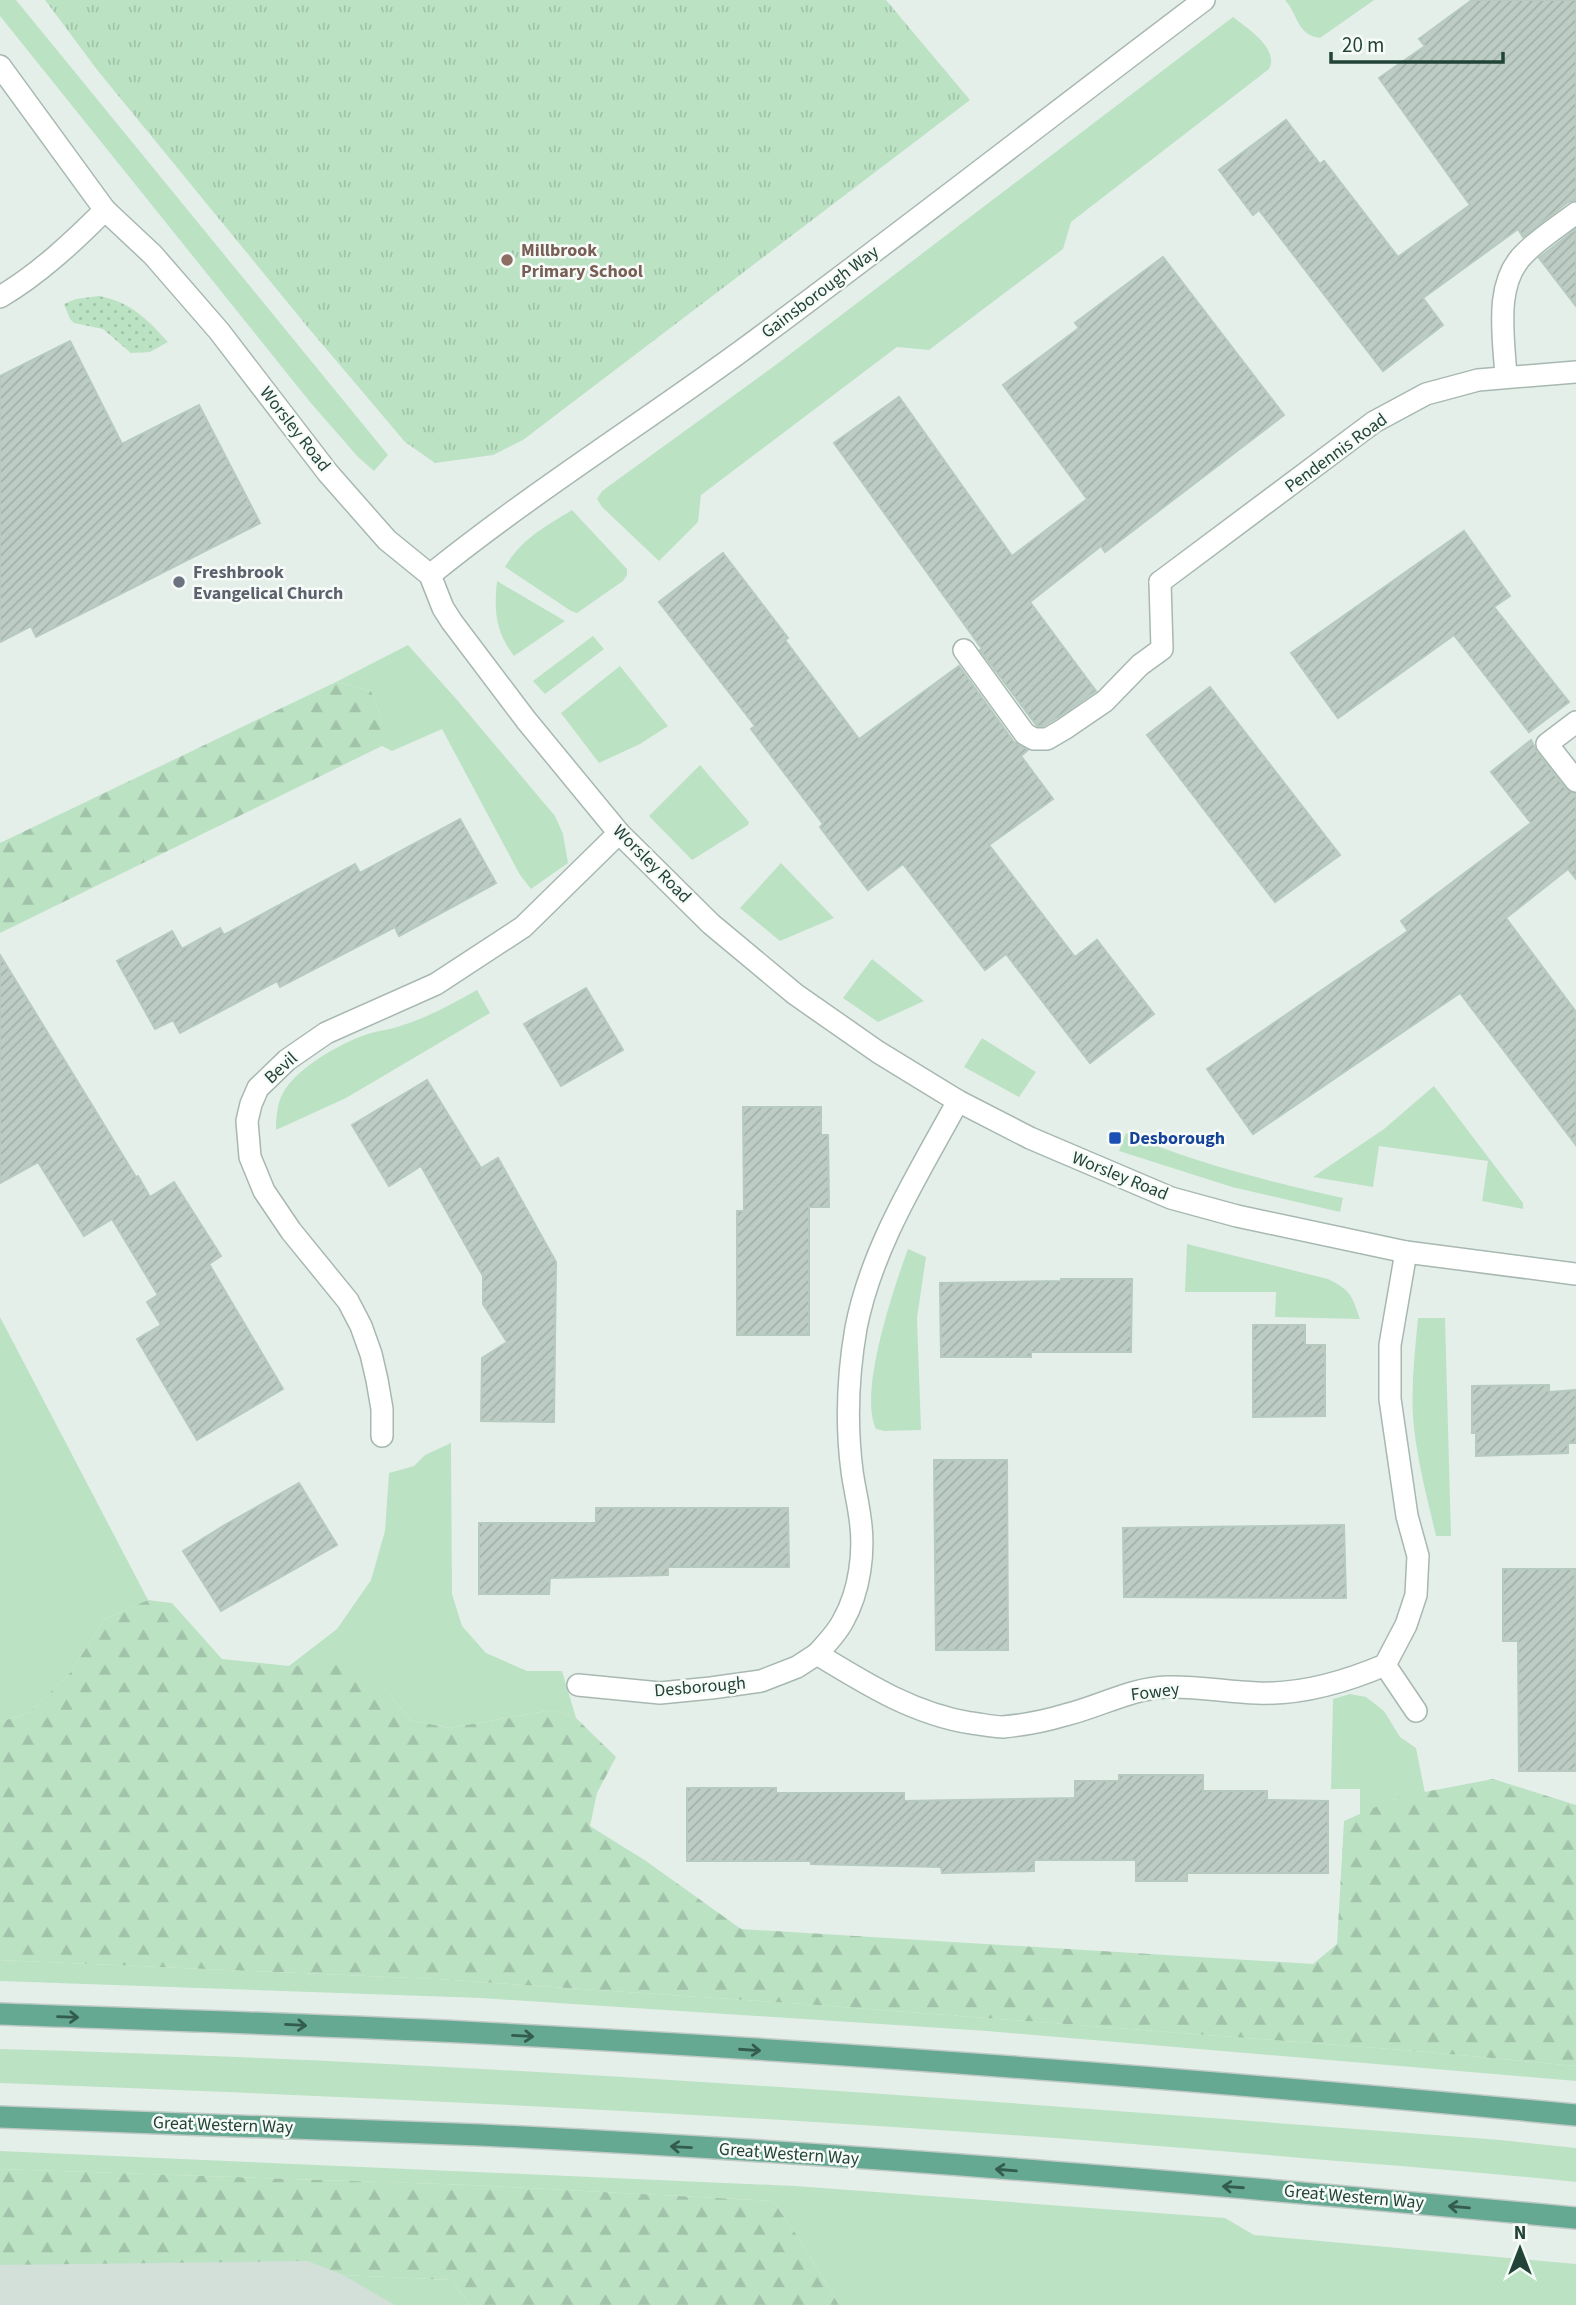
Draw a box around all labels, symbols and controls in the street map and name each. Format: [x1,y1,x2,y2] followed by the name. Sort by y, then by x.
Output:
[1331,21,1502,65] scale bar
[1342,30,1384,60] text: 20 m
[521,238,643,284] place label: Millbrook Primary School
[756,239,884,344] street label: Gainsborough Way
[499,252,515,268] marker: Millbrook Primary School
[254,381,336,477] street label: Worsley Road
[1280,407,1392,499] street label: Pendennis Road
[193,560,343,606] place label: Freshbrook Evangelical Church
[171,574,187,590] marker: Freshbrook Evangelical Church
[607,819,697,909] street label: Worsley Road
[259,1046,303,1090] street label: Bevil
[1129,1126,1225,1151] place label: Desborough
[1107,1130,1123,1146] marker: Desborough
[1068,1145,1172,1207] street label: Worsley Road
[653,1671,747,1703] street label: Desborough
[1129,1677,1181,1707] street label: Fowey
[56,2010,79,2023] one-way arrow
[284,2019,307,2032] one-way arrow
[511,2029,534,2042] one-way arrow
[738,2043,761,2056] one-way arrow
[152,2110,294,2140] street label: Great Western Way
[718,2137,860,2171] street label: Great Western Way
[670,2140,693,2153] one-way arrow
[995,2163,1018,2176] one-way arrow
[1283,2178,1426,2216] street label: Great Western Way
[1222,2180,1244,2193] one-way arrow
[1448,2200,1471,2213] one-way arrow
[1485,2214,1555,2284] north arrow
[1514,2220,1526,2247] text: N

